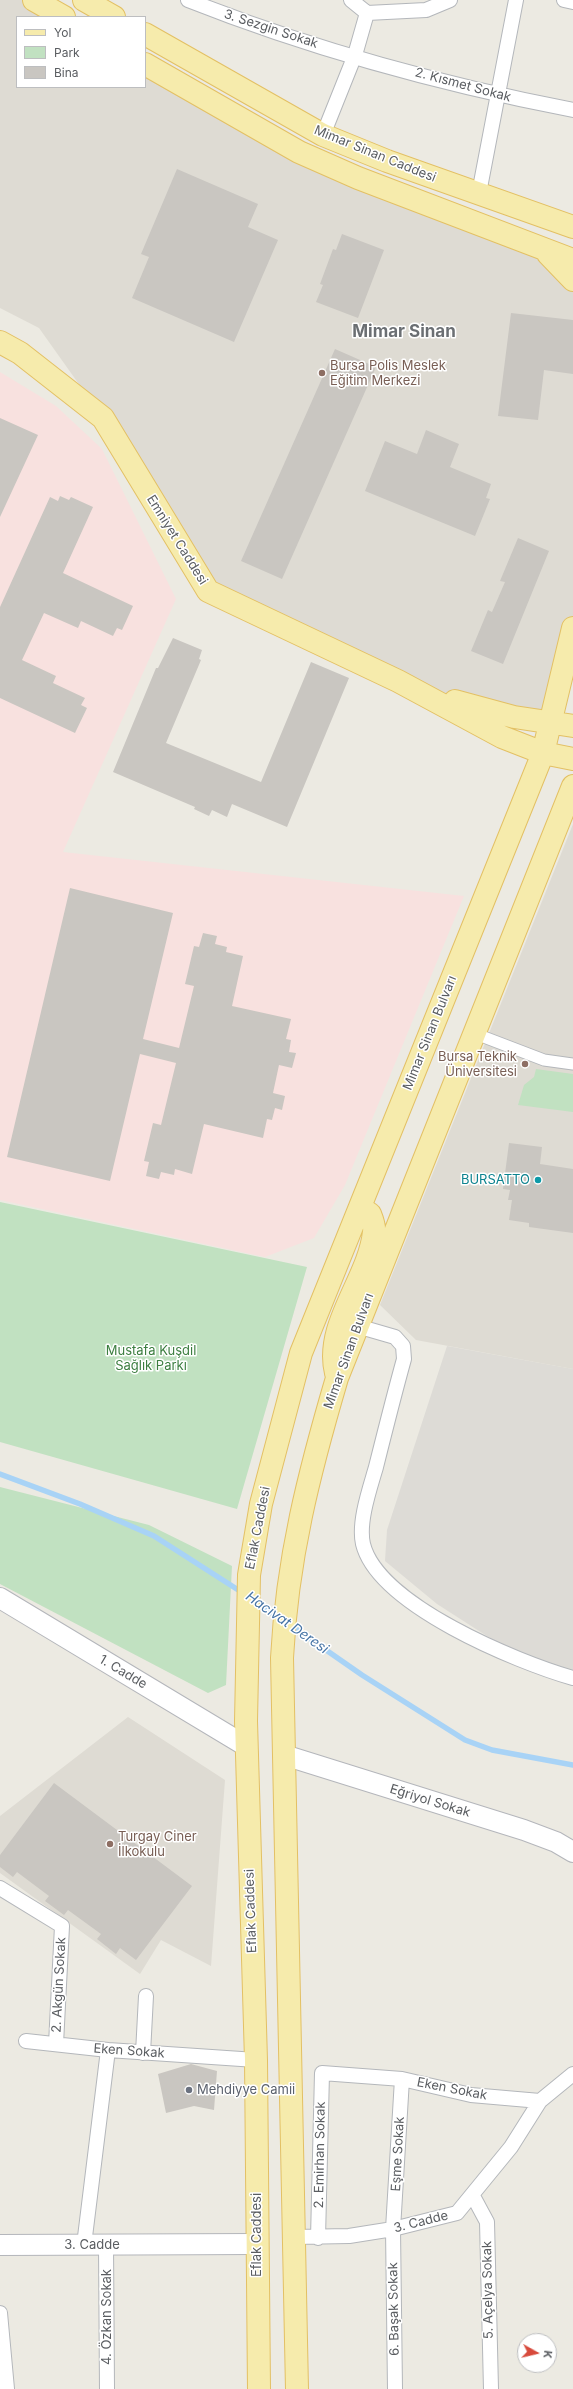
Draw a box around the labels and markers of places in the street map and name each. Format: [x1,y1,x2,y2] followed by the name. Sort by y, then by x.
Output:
[330,358,446,389] place label: Bursa Polis Meslek Eğitim Merkezi
[317,368,327,378] marker: Bursa Polis Meslek Eğitim Merkezi
[438,1049,517,1080] place label: Bursa Teknik Üniversitesi
[520,1059,530,1069] marker: Bursa Teknik Üniversitesi
[461,1172,530,1188] place label: BURSATTO
[533,1175,543,1185] marker: BURSATTO
[118,1829,197,1860] place label: Turgay Ciner İlkokulu
[105,1839,115,1849] marker: Turgay Ciner İlkokulu
[197,2082,295,2098] place label: Mehdiyye Camii
[184,2085,194,2095] marker: Mehdiyye Camii

